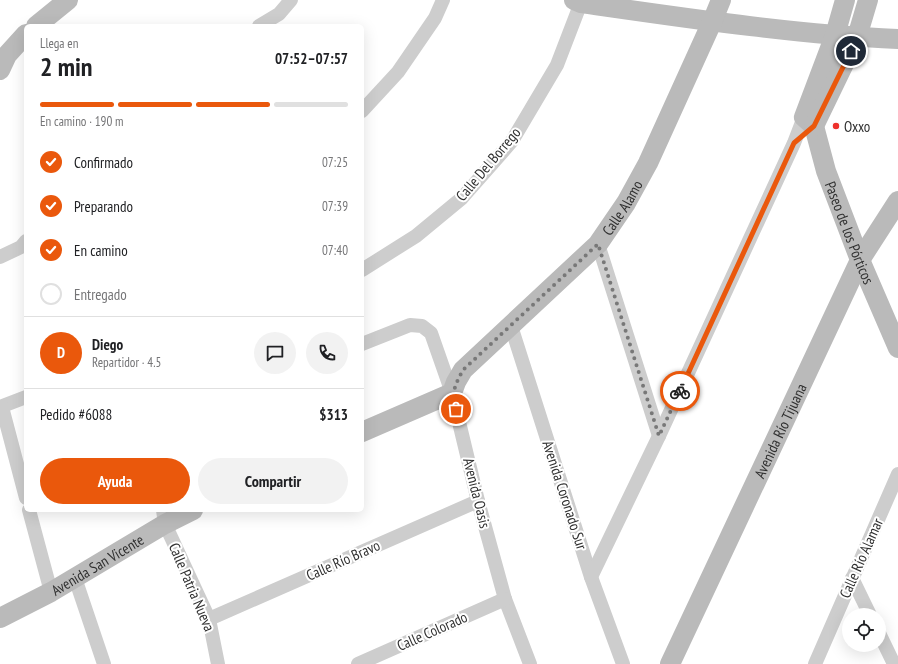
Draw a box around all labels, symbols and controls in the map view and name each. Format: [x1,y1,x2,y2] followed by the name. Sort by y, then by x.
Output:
[834,34,868,68] pin
[40,35,78,52] text: Llega en
[840,40,862,62] icon: home
[275,49,348,68] text: 07:52–07:57
[40,50,93,83] text: 2 min
[40,113,124,130] text: En camino · 190 m
[844,117,870,136] place label: Oxxo
[831,121,841,131] marker: Oxxo
[452,123,524,205] street label: Calle Del Borrego
[40,151,62,173] icon: check
[74,153,133,172] text: Confirmado
[322,154,348,171] text: 07:25
[597,177,646,239] street label: Calle Alamo
[821,178,879,287] street label: Paseo de los Pórticos
[40,195,62,217] icon: check
[74,197,133,216] text: Preparando
[322,198,348,215] text: 07:39
[40,239,62,261] icon: check
[74,241,128,260] text: En camino
[322,242,348,259] text: 07:40
[74,285,127,304] text: Entregado
[254,332,296,374] button: chat
[306,332,348,374] button: phone
[92,335,123,354] text: Diego
[57,343,65,362] text: D
[92,354,161,371] text: Repartidor · 4.5
[660,371,700,411] courier
[669,380,691,402] icon: bike
[749,380,810,481] street label: Avenida Río Tijuana
[439,392,473,426] pin
[445,398,467,420] icon: bag
[40,405,112,424] text: Pedido #6088
[319,405,348,424] text: $313
[538,438,592,553] street label: Avenida Coronado Sur
[459,456,495,530] street label: Avenida Oasis
[40,458,190,504] button: Ayuda
[198,458,348,504] button: Compartir
[835,514,887,601] street label: Calle Río Alamar
[47,530,147,599] street label: Avenida San Vicente
[303,535,383,585] street label: Calle Río Bravo
[165,540,219,634] street label: Calle Patria Nueva
[394,607,470,655] street label: Calle Colorado
[842,608,886,652] map controls
[842,608,886,652] button: locate

